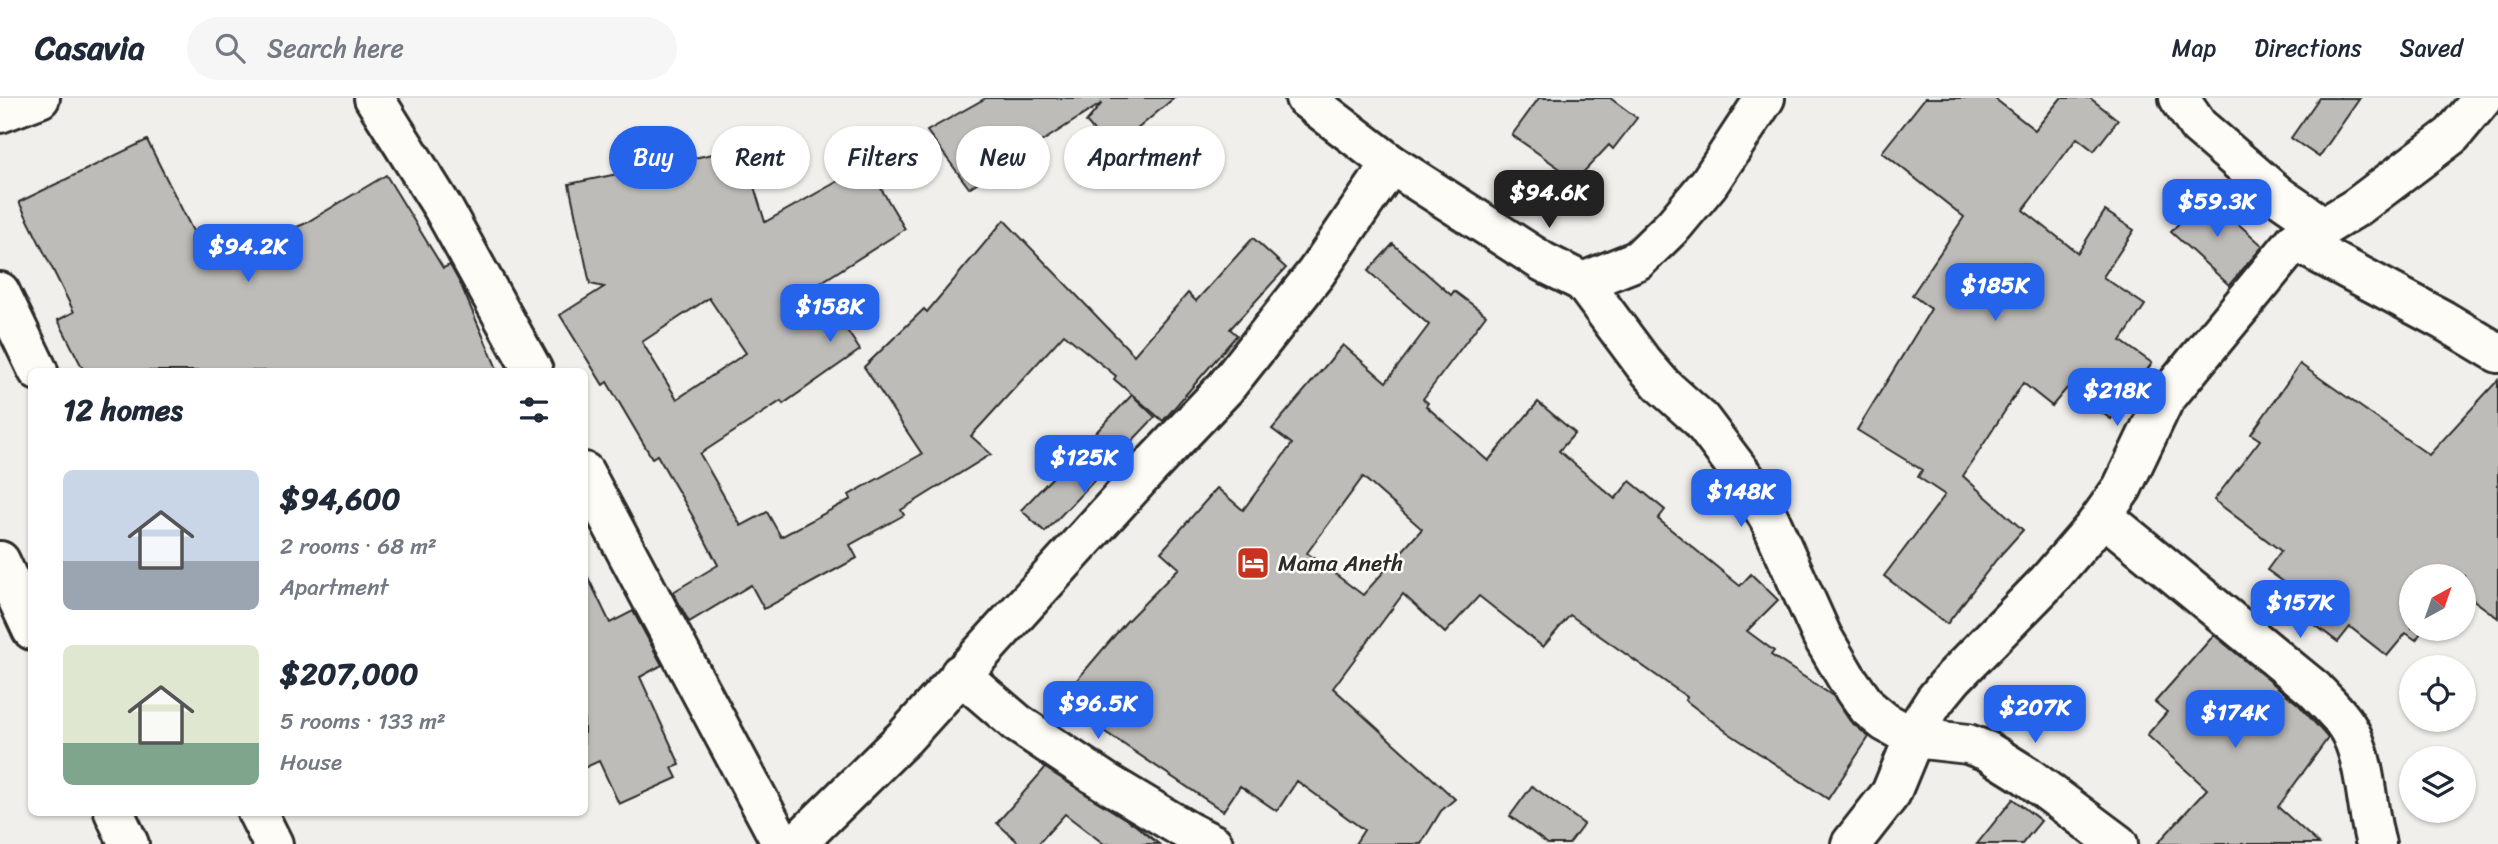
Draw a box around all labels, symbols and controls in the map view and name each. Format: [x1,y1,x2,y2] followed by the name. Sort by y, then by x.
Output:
[187,17,677,80] search box
[35,19,145,77] text: Casavia
[267,25,404,71] text: Search here
[2172,27,2216,69] text: Map
[2254,27,2362,69] text: Directions
[2400,27,2463,69] text: Saved
[211,29,249,67] icon: search
[609,126,697,189] chip: Buy
[711,126,810,189] chip: Rent
[824,126,942,189] chip: Filters
[956,126,1050,189] chip: New
[1064,126,1225,189] chip: Apartment
[1492,170,1606,230] pin: $94.6K
[1510,172,1588,213] text: $94.6K
[2160,180,2274,239] pin: $59.3K
[2178,181,2256,222] text: $59.3K
[191,225,305,284] pin: $94.2K
[209,226,287,267] text: $94.2K
[1946,264,2044,323] pin: $185K
[1961,265,2029,306] text: $185K
[781,285,879,344] pin: $158K
[796,286,864,327] text: $158K
[2068,368,2166,428] pin: $218K
[2084,370,2150,411] text: $218K
[63,383,183,437] text: 12 homes
[515,391,553,429] icon: filters
[1035,436,1133,495] pin: $125K
[1051,437,1117,478] text: $125K
[1692,470,1790,529] pin: $148K
[1707,471,1775,512] text: $148K
[280,472,400,526] text: $94,600
[119,498,203,582] icon: home
[280,526,437,567] text: 2 rooms · 68 m²
[1278,543,1403,584] place label: Mama Aneth
[1234,544,1272,582] hotel icon: Mama Aneth
[2399,564,2476,640] north arrow
[2399,564,2476,823] map controls
[280,567,389,608] text: Apartment
[2251,580,2349,640] pin: $157K
[2267,582,2333,623] text: $157K
[280,647,419,701] text: $207,000
[2399,655,2476,732] button: locate
[119,673,203,757] icon: home
[1041,682,1155,741] pin: $96.5K
[1059,683,1137,724] text: $96.5K
[1986,686,2084,745] pin: $207K
[2000,687,2070,728] text: $207K
[2186,690,2284,750] pin: $174K
[2202,692,2268,733] text: $174K
[280,701,446,742] text: 5 rooms · 133 m²
[280,742,342,783] text: House
[2399,746,2476,823] button: layers

